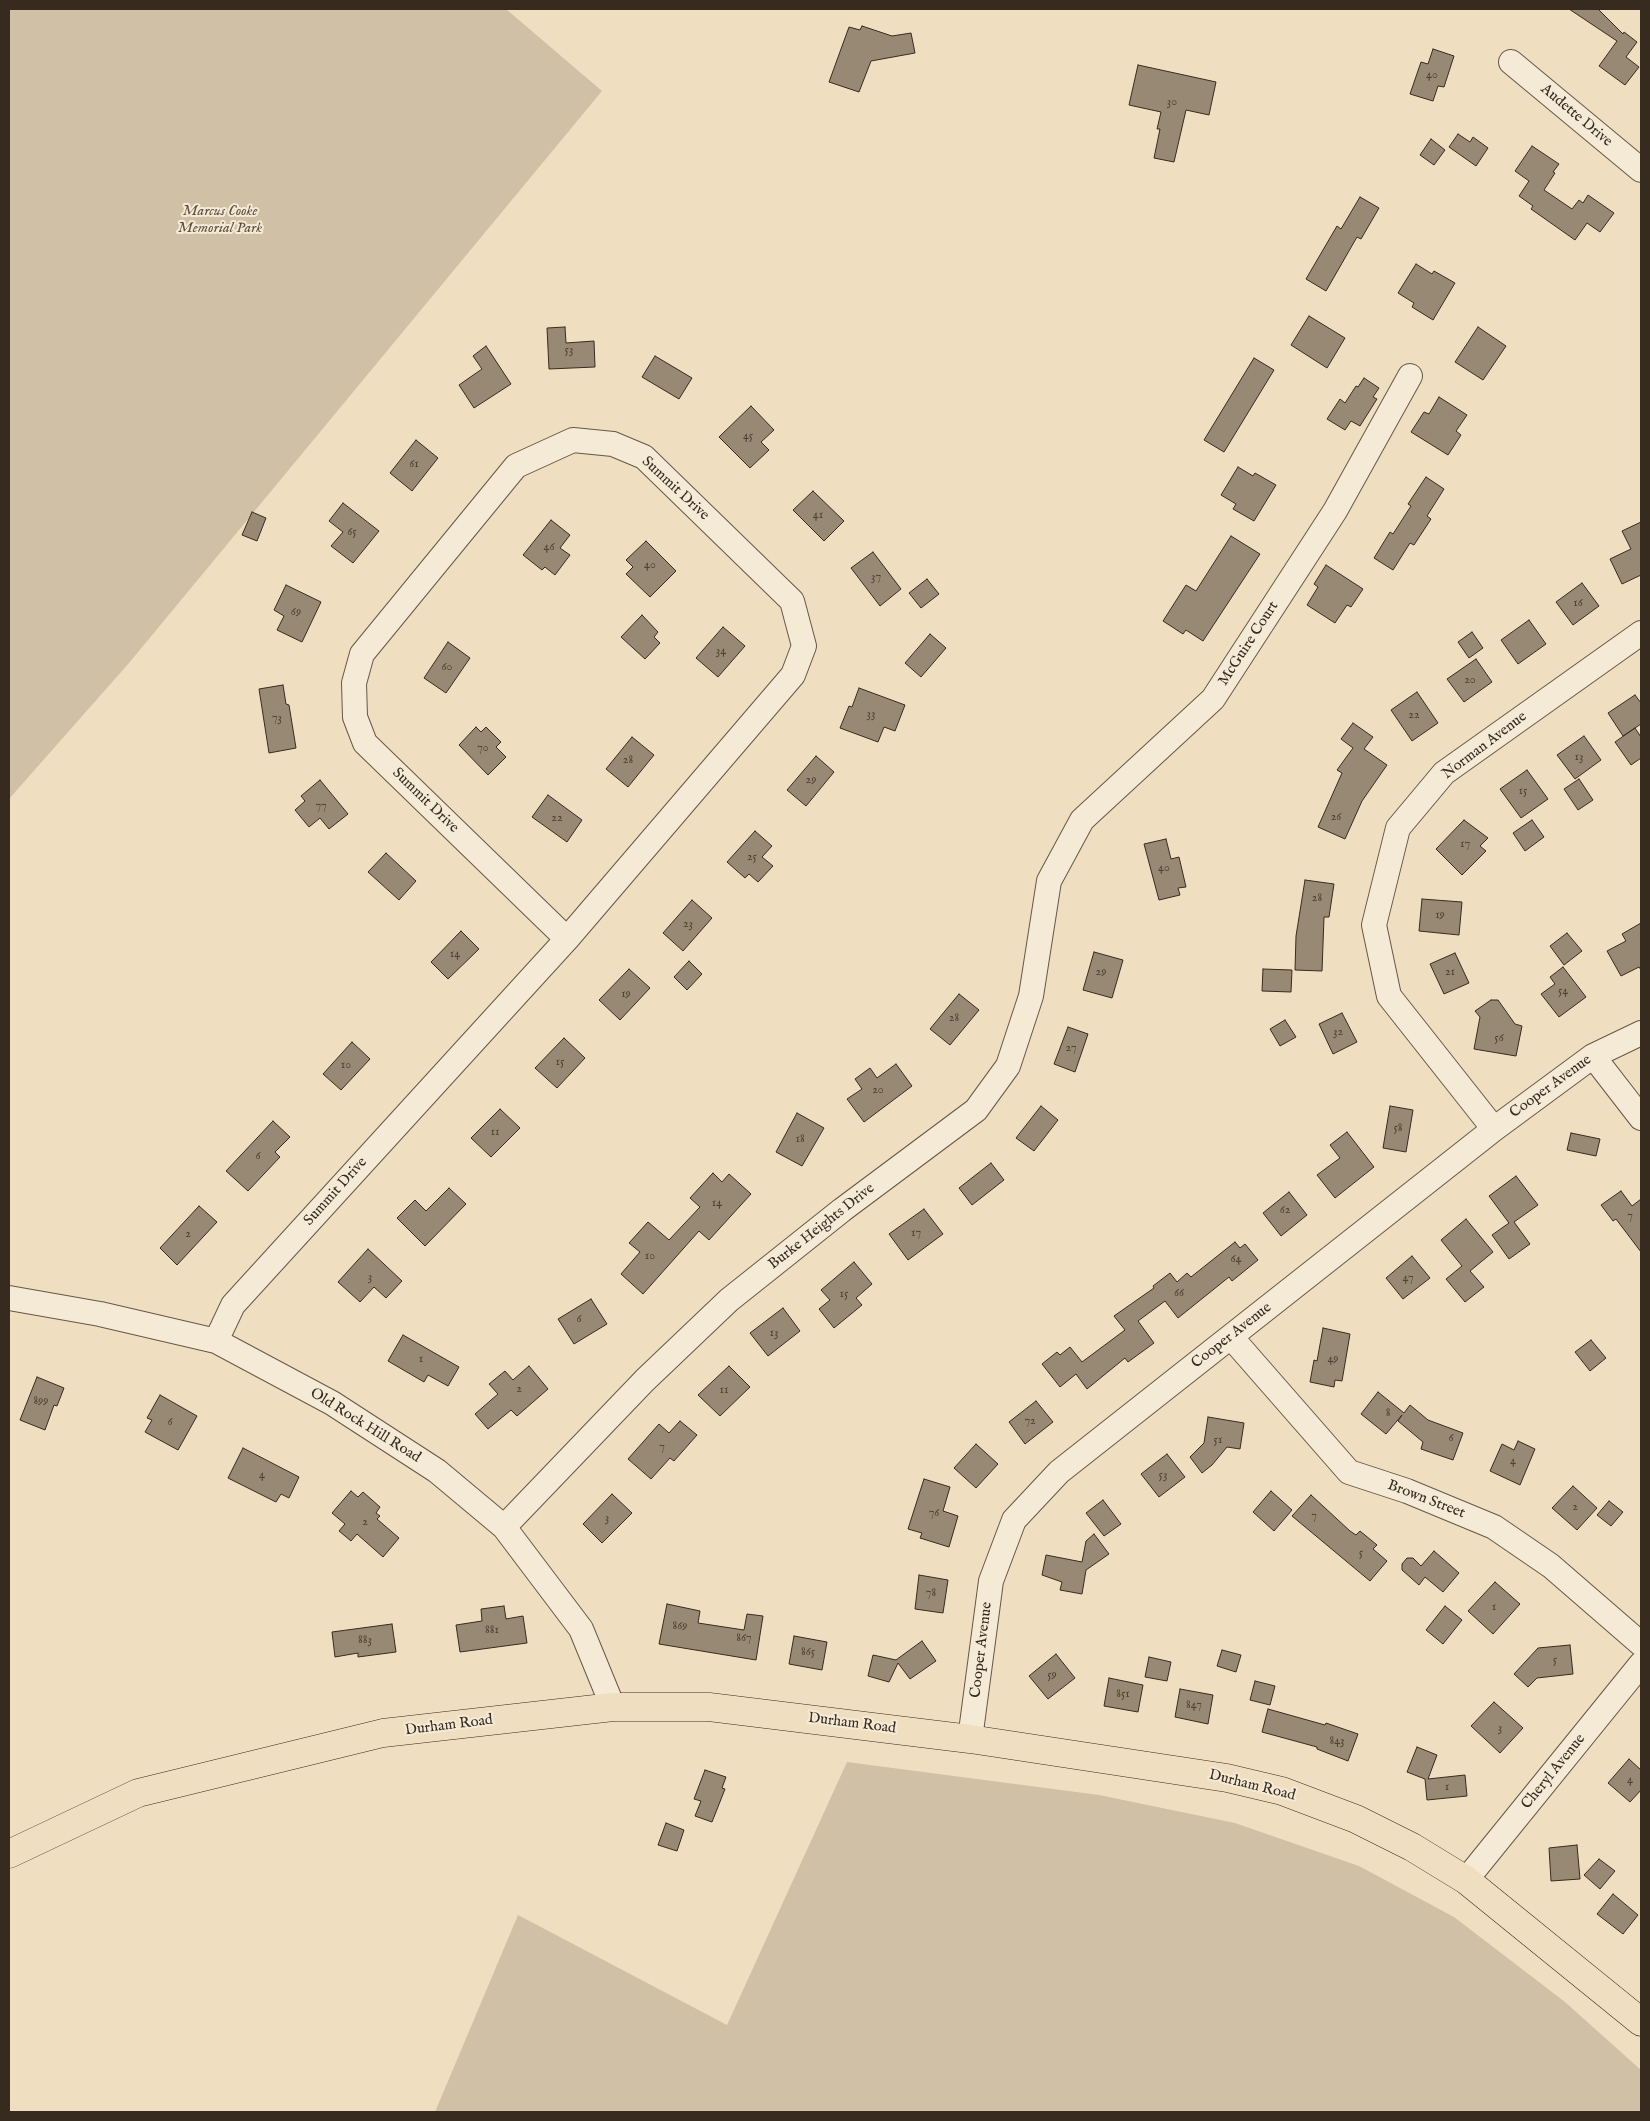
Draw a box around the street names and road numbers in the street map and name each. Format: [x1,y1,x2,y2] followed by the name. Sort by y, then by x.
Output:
[1536,81,1616,151] street label: Audette Drive
[637,453,713,525] street label: Summit Drive
[1215,598,1283,690] street label: McGuire Court
[1439,708,1531,784] street label: Norman Avenue
[388,765,462,837] street label: Summit Drive
[1507,1051,1595,1123] street label: Cooper Avenue
[301,1154,371,1230] street label: Summit Drive
[765,1180,879,1274] street label: Burke Heights Drive
[1188,1299,1276,1373] street label: Cooper Avenue
[306,1385,424,1467] street label: Old Rock Hill Road
[1385,1477,1467,1523] street label: Brown Street
[967,1601,997,1699] street label: Cooper Avenue
[807,1710,897,1738] street label: Durham Road
[404,1712,494,1740] street label: Durham Road
[1518,1731,1590,1813] street label: Cheryl Avenue
[1207,1767,1297,1805] street label: Durham Road

